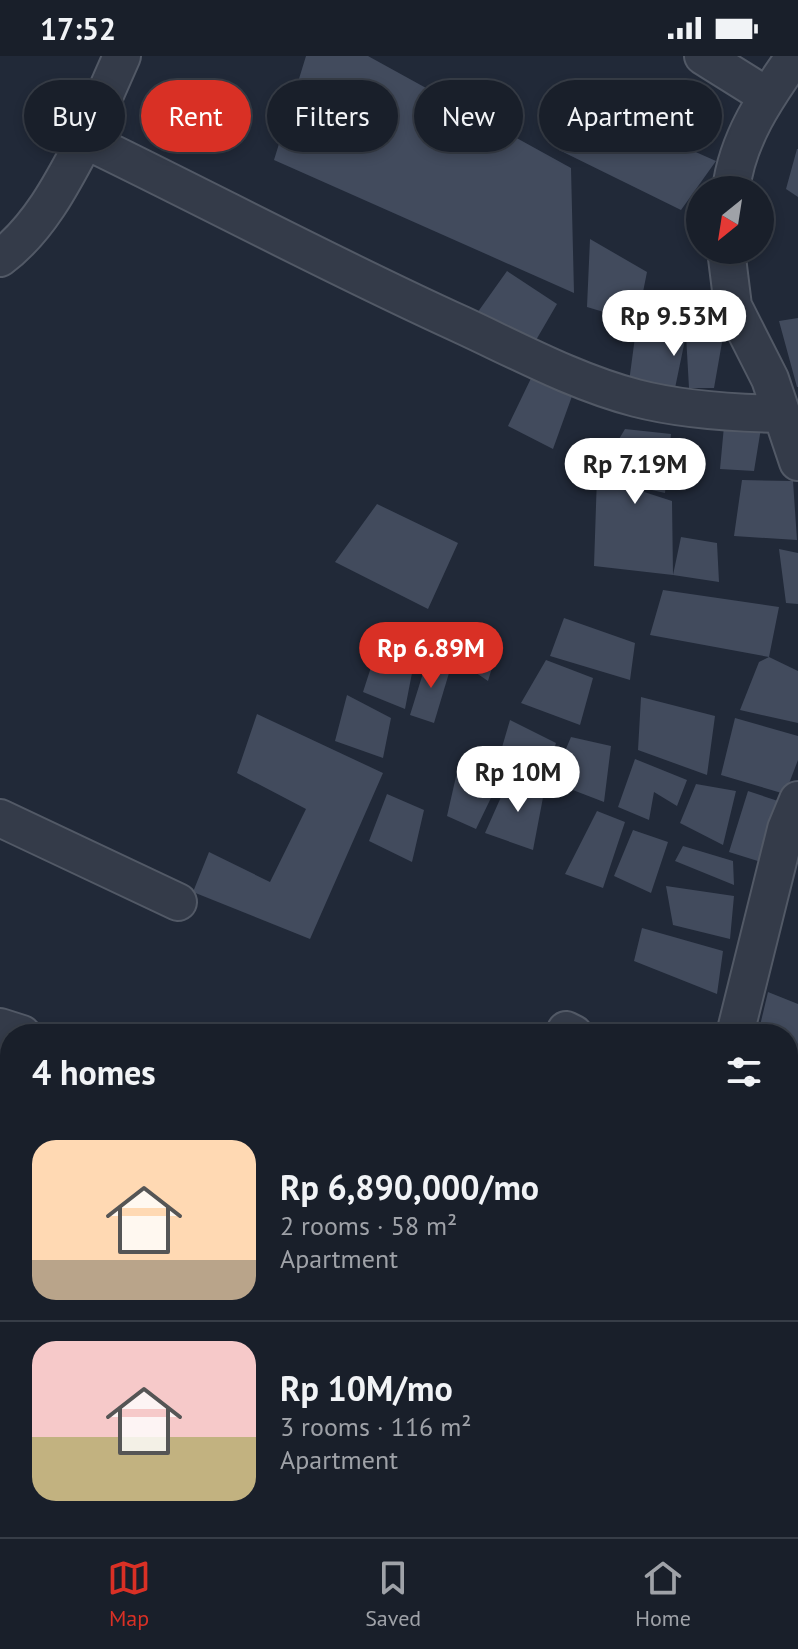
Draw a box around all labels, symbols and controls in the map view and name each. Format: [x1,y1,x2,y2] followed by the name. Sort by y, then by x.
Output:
[40,9,116,48] text: 17:52
[24,80,125,152] chip: Buy
[141,80,251,152] chip: Rent
[267,80,398,152] chip: Filters
[414,80,523,152] chip: New
[539,80,722,152] chip: Apartment
[686,176,774,264] north arrow
[686,176,774,264] map controls
[591,290,757,358] pin: Rp 9.53M
[620,299,728,332] text: Rp 9.53M
[552,438,718,506] pin: Rp 7.19M
[583,447,687,480] text: Rp 7.19M
[348,622,514,690] pin: Rp 6.89M
[377,631,485,664] text: Rp 6.89M
[453,746,583,814] pin: Rp 10M
[475,755,561,788] text: Rp 10M
[32,1050,156,1094] text: 4 homes
[722,1050,766,1094] icon: filters
[280,1165,539,1209] text: Rp 6,890,000/mo
[96,1172,192,1268] icon: home
[280,1209,457,1242] text: 2 rooms · 58 m²
[280,1242,398,1275] text: Apartment
[280,1366,453,1410] text: Rp 10M/mo
[96,1373,192,1469] icon: home
[280,1410,472,1443] text: 3 rooms · 116 m²
[280,1443,398,1476] text: Apartment
[107,1556,151,1632] tab: Map
[365,1556,421,1632] tab: Saved
[635,1556,691,1632] tab: Home

